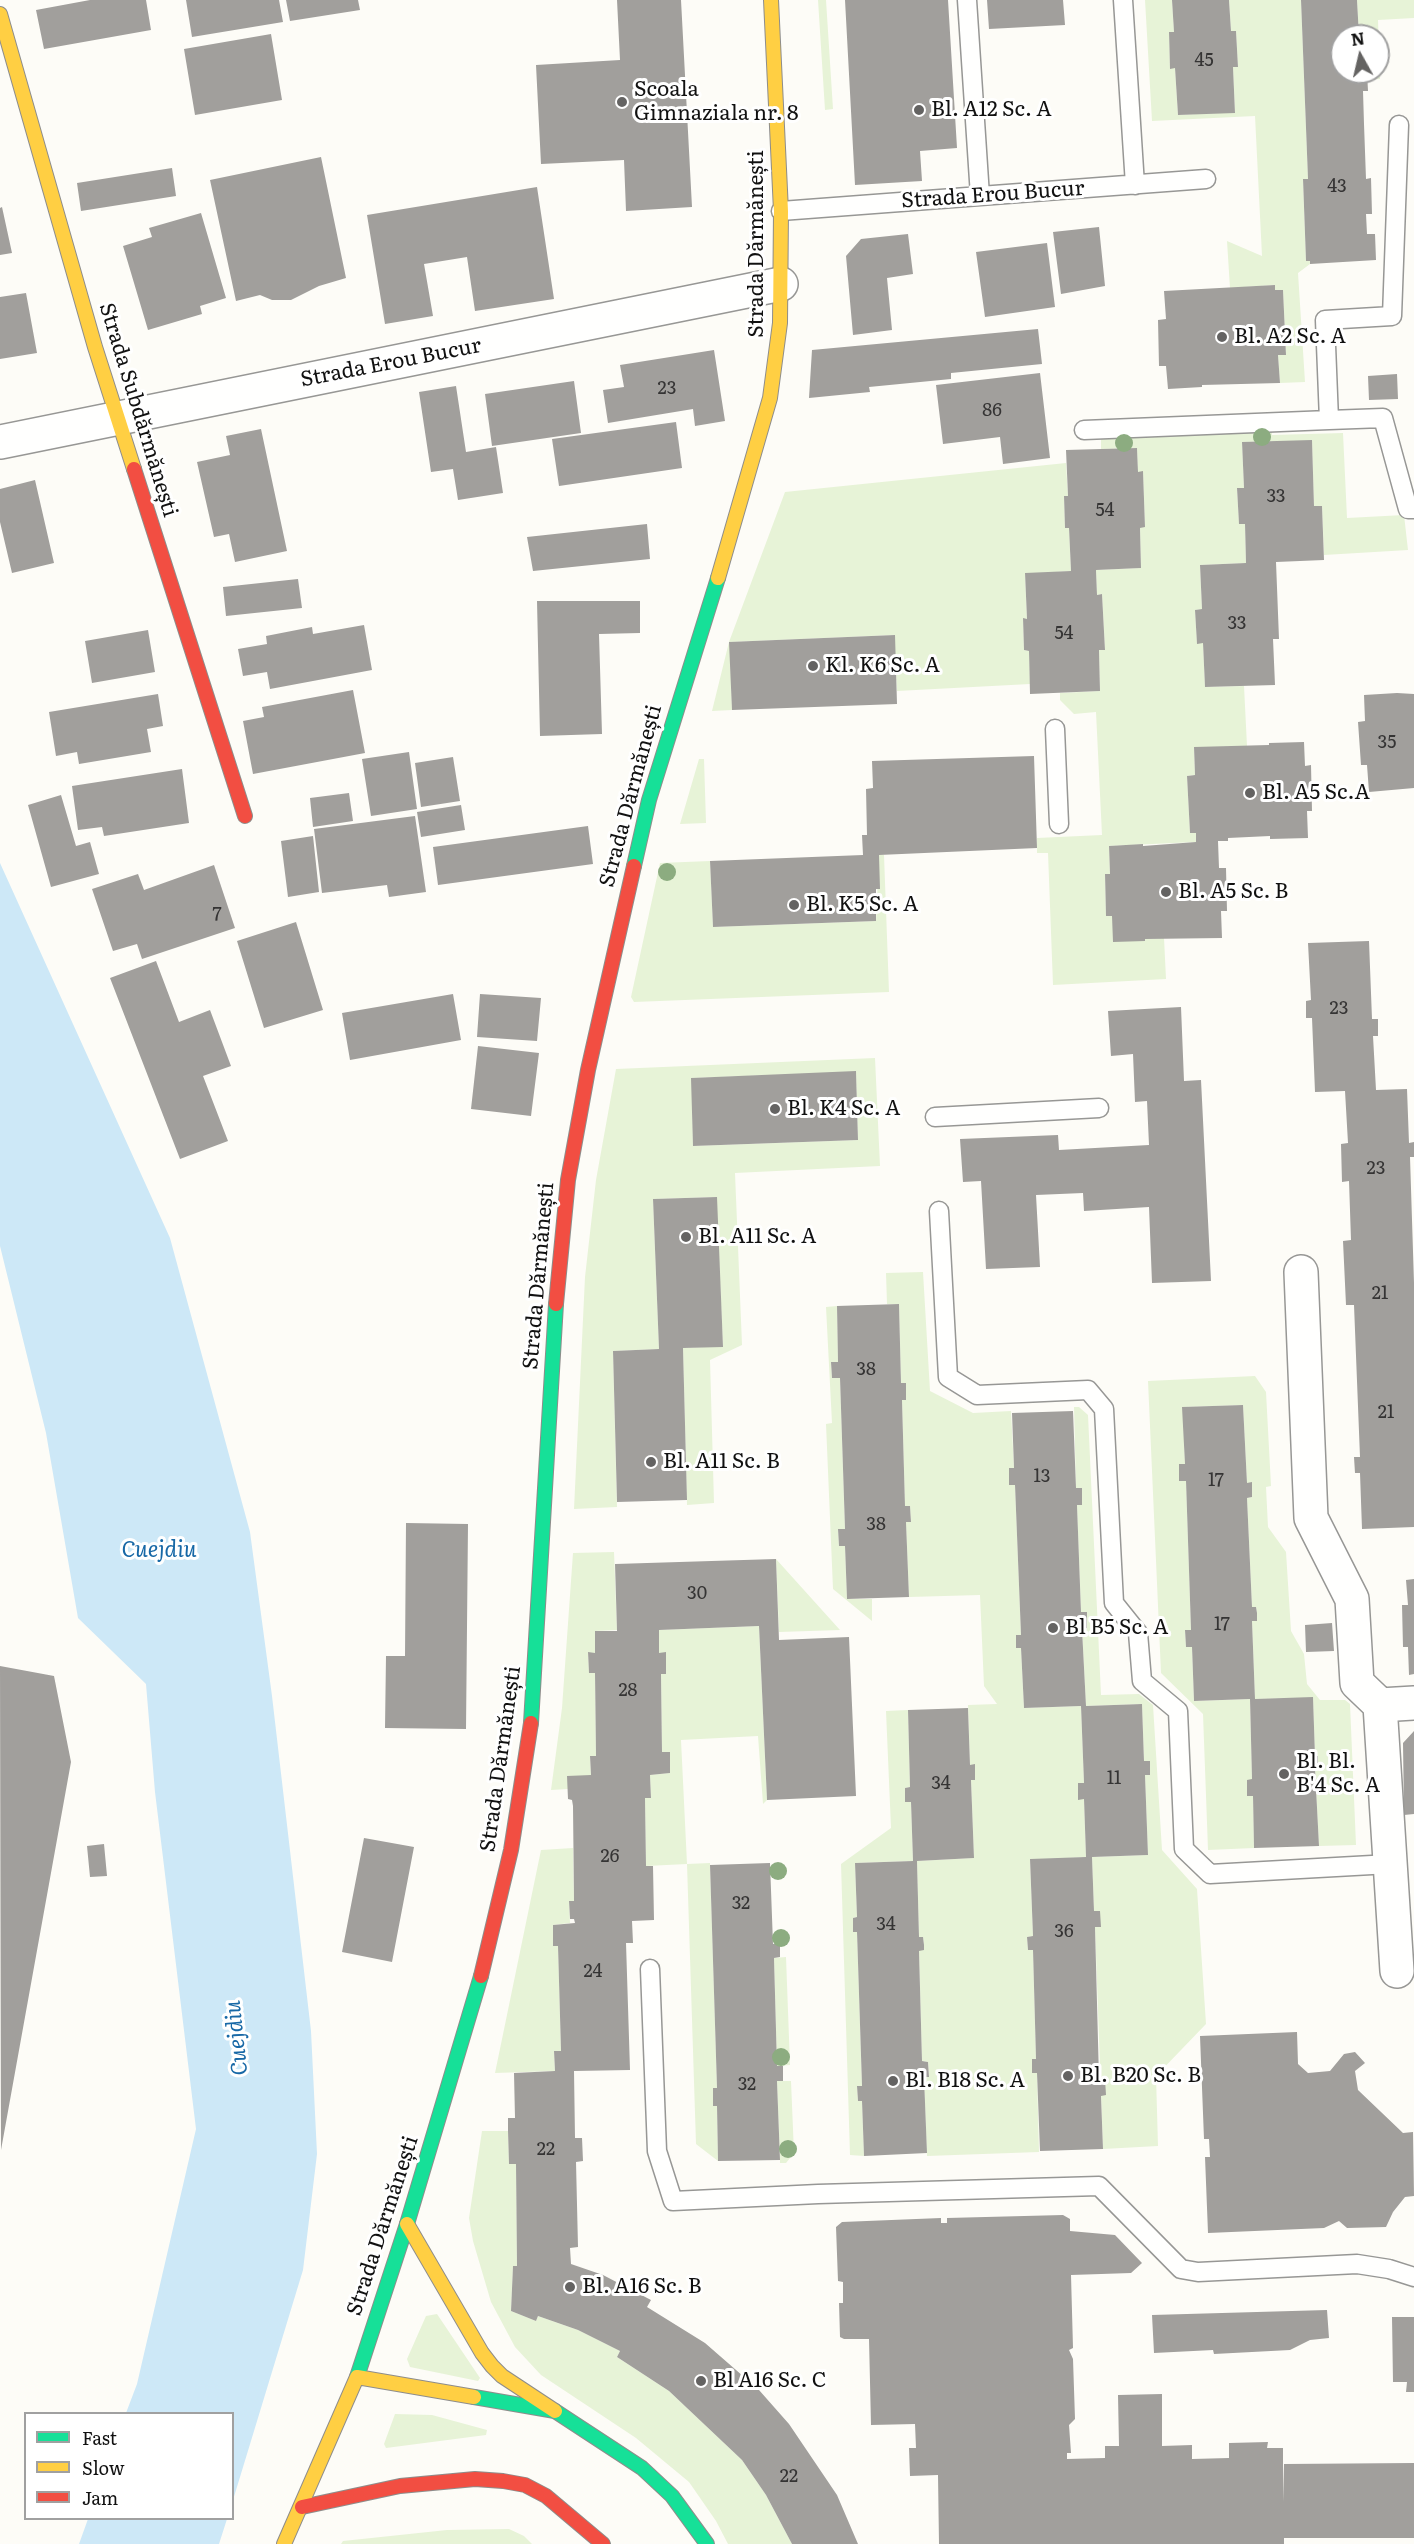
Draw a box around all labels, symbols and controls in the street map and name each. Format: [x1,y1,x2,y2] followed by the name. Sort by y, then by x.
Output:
[1330,24,1390,84] north arrow
[1349,25,1366,51] text: N
[1194,50,1214,72] house number: 45
[634,77,799,127] place label: Scoala Gimnaziala nr. 8
[615,95,629,109] marker: Scoala Gimnaziala nr. 8
[931,97,1052,123] place label: Bl. A12 Sc. A
[912,103,926,117] marker: Bl. A12 Sc. A
[744,150,770,338] street label: Strada Dărmănești
[901,176,1085,214] street label: Strada Erou Bucur
[1327,176,1347,198] house number: 43
[93,300,183,520] street label: Strada Subdărmănești
[1234,324,1346,350] place label: Bl. A2 Sc. A
[1215,330,1229,344] marker: Bl. A2 Sc. A
[298,333,484,393] street label: Strada Erou Bucur
[658,378,676,400] house number: 23
[982,400,1002,422] house number: 86
[1267,486,1285,508] house number: 33
[1095,500,1115,522] house number: 54
[1228,613,1246,635] house number: 33
[1054,623,1074,645] house number: 54
[825,653,940,679] place label: Kl. K6 Sc. A
[806,659,820,673] marker: Kl. K6 Sc. A
[595,702,667,890] street label: Strada Dărmănești
[1378,732,1396,754] house number: 35
[1262,780,1370,806] place label: Bl. A5 Sc.A
[1243,786,1257,800] marker: Bl. A5 Sc.A
[1178,879,1288,905] place label: Bl. A5 Sc. B
[1159,885,1173,899] marker: Bl. A5 Sc. B
[806,892,918,918] place label: Bl. K5 Sc. A
[787,898,801,912] marker: Bl. K5 Sc. A
[212,904,222,926] house number: 7
[1330,998,1348,1020] house number: 23
[787,1096,900,1122] place label: Bl. K4 Sc. A
[768,1102,782,1116] marker: Bl. K4 Sc. A
[1367,1158,1385,1180] house number: 23
[518,1181,560,1371] street label: Strada Dărmănești
[698,1224,816,1250] place label: Bl. A11 Sc. A
[679,1230,693,1244] marker: Bl. A11 Sc. A
[1372,1283,1388,1305] house number: 21
[856,1359,876,1381] house number: 38
[1378,1402,1394,1424] house number: 21
[663,1449,780,1475] place label: Bl. A11 Sc. B
[644,1455,658,1469] marker: Bl. A11 Sc. B
[1033,1466,1051,1488] house number: 13
[1208,1470,1224,1492] house number: 17
[866,1514,886,1536] house number: 38
[121,1538,197,1564] water label: Cuejdiu
[687,1583,707,1605] house number: 30
[1214,1614,1230,1636] house number: 17
[1065,1615,1168,1641] place label: Bl B5 Sc. A
[1046,1621,1060,1635] marker: Bl B5 Sc. A
[475,1664,527,1854] street label: Strada Dărmănești
[618,1680,638,1702] house number: 28
[1296,1749,1380,1799] place label: Bl. Bl. B'4 Sc. A
[1277,1767,1291,1781] marker: Bl. Bl. B'4 Sc. A
[1107,1768,1121,1790] house number: 11
[931,1773,951,1795] house number: 34
[601,1846,619,1868] house number: 26
[732,1893,750,1915] house number: 32
[876,1914,896,1936] house number: 34
[1054,1921,1074,1943] house number: 36
[583,1961,603,1983] house number: 24
[220,1999,254,2077] water label: Cuejdiu
[1080,2063,1201,2089] place label: Bl. B20 Sc. B
[905,2068,1025,2094] place label: Bl. B18 Sc. A
[1061,2069,1075,2083] marker: Bl. B20 Sc. B
[738,2074,756,2096] house number: 32
[886,2074,900,2088] marker: Bl. B18 Sc. A
[342,2133,424,2319] street label: Strada Dărmănești
[537,2139,555,2161] house number: 22
[582,2274,702,2300] place label: Bl. A16 Sc. B
[563,2280,577,2294] marker: Bl. A16 Sc. B
[713,2368,826,2394] place label: Bl A16 Sc. C
[694,2374,708,2388] marker: Bl A16 Sc. C
[24,2412,234,2520] legend
[82,2424,117,2451] text: Fast
[82,2454,124,2481] text: Slow
[780,2466,798,2488] house number: 22
[82,2484,118,2511] text: Jam

